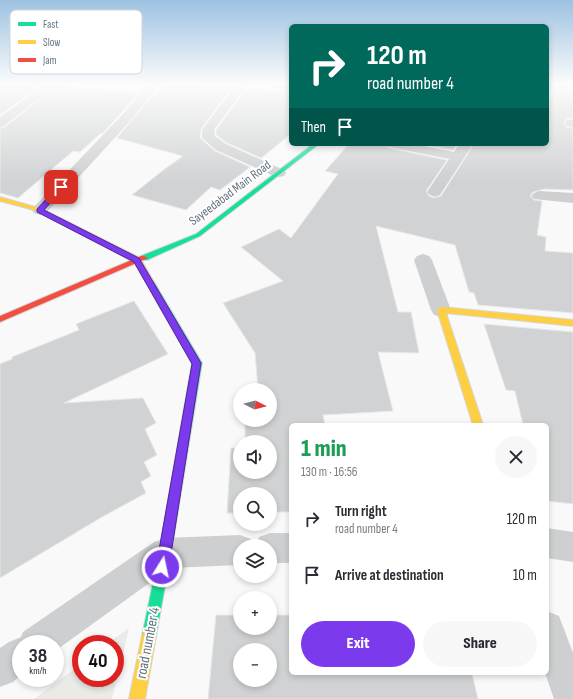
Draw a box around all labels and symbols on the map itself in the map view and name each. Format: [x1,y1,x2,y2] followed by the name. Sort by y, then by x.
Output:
[10,10,142,74] legend
[43,18,59,31] text: Fast
[43,36,60,49] text: Slow
[42,54,57,67] text: Jam
[186,157,274,229] street label: Sayeedabad Main Road
[44,170,78,204] pin
[233,383,277,427] north arrow
[141,546,183,588] position arrow
[132,606,164,680] street label: road number 4
[72,635,124,687] speed limit sign: 40

